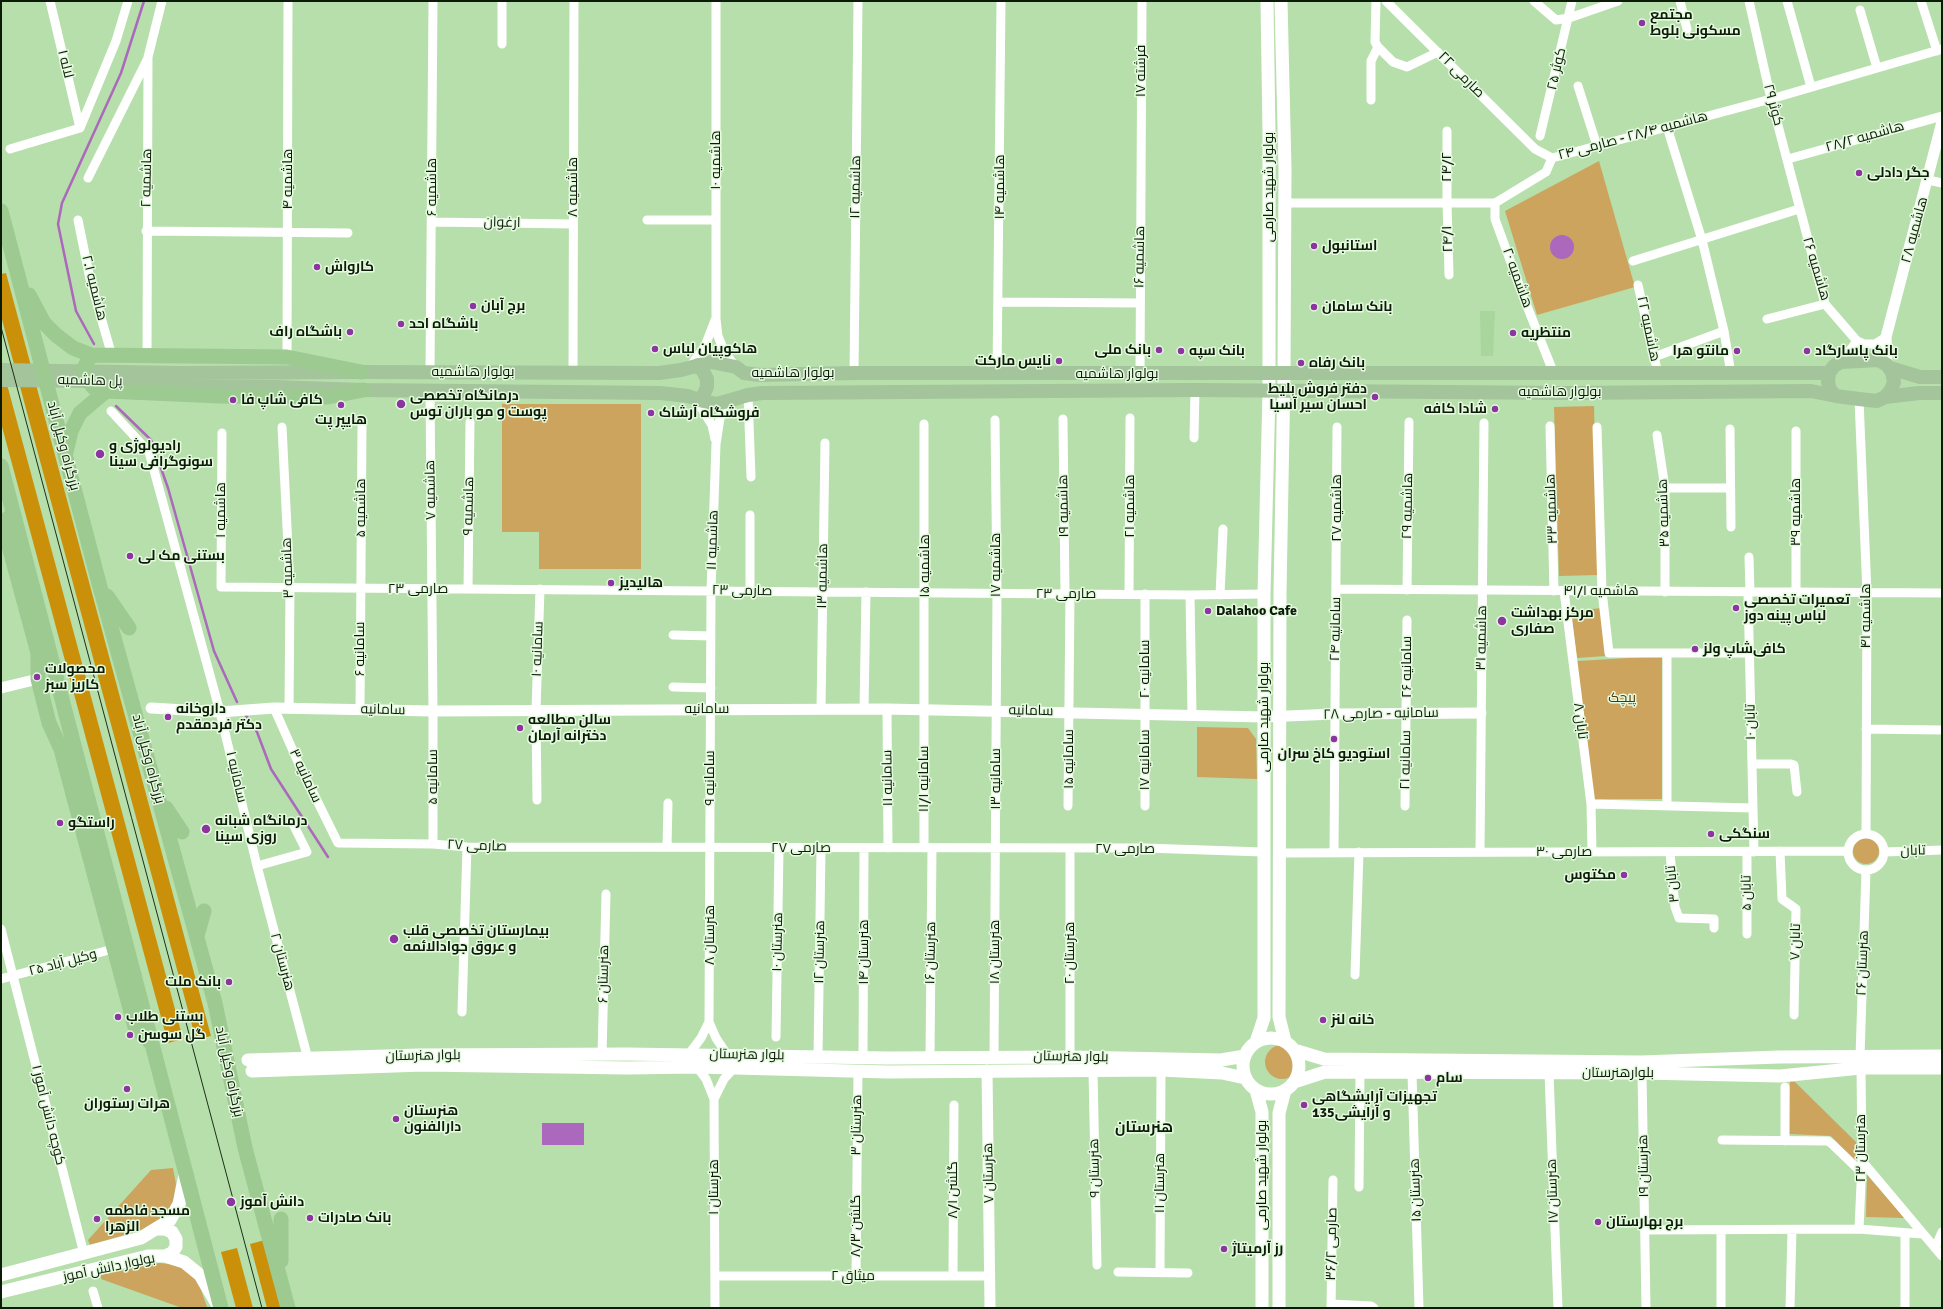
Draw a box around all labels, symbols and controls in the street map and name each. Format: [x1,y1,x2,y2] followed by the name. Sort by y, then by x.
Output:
[1650,7,1741,40] place label: مجتمع مسکونی بلوط
[1637,18,1647,28] marker: مجتمع مسکونی بلوط
[1133,45,1149,97] street label: فرشته ۱۷
[1544,46,1570,92] street label: کوثر ۲۵
[53,48,77,80] street label: لاله ۱
[1434,48,1488,102] street label: صارمی ۲۲
[1759,82,1787,128] street label: کوثر ۲۹
[1556,108,1710,164] street label: هاشمیه ۲۸/۴ - صارمی ۲۴
[1824,118,1906,156] street label: هاشمیه ۲۸/۲
[708,130,724,190] street label: هاشمیه ۱۰
[1261,132,1277,242] street label: بولوار شهید صارمی
[138,148,156,208] street label: هاشمیه ۲
[280,149,296,209] street label: هاشمیه ۴
[1439,152,1455,182] street label: ۲۴/۲
[992,154,1008,220] street label: هاشمیه ۱۴
[847,155,865,219] street label: هاشمیه ۱۲
[565,157,581,217] street label: هاشمیه ۸
[424,158,440,216] street label: هاشمیه ۶
[1867,165,1930,181] place label: جگر دادلی
[1854,168,1864,178] marker: جگر دادلی
[1898,195,1932,265] street label: هاشمیه ۲۸
[483,214,521,232] street label: ارغوان
[1439,225,1457,253] street label: ۲۴/۱
[1131,226,1149,288] street label: هاشمیه ۱۶
[1798,235,1834,303] street label: هاشمیه ۲۶
[1322,238,1377,254] place label: استانبول
[1309,241,1319,251] marker: استانبول
[1498,246,1536,310] street label: هاشمیه ۲۰
[78,253,110,323] street label: هاشمیه ۲.۱
[325,259,374,275] place label: کارواش
[312,262,322,272] marker: کارواش
[1633,295,1663,363] street label: هاشمیه ۲۲
[481,298,525,314] place label: برج آبان
[1322,299,1392,315] place label: بانک سامان
[468,301,478,311] marker: برج آبان
[1309,302,1319,312] marker: بانک سامان
[409,316,478,332] place label: باشگاه احد
[396,319,406,329] marker: باشگاه احد
[269,324,342,340] place label: باشگاه راف
[1521,325,1571,341] place label: منتظریه
[345,327,355,337] marker: باشگاه راف
[1508,328,1518,338] marker: منتظریه
[663,341,757,357] place label: هاکوپیان لباس
[1095,342,1151,358] place label: بانک ملی
[1189,343,1245,359] place label: بانک سپه
[1672,343,1729,359] place label: مانتو هرا
[1815,343,1898,359] place label: بانک پاسارگاد
[650,344,660,354] marker: هاکوپیان لباس
[1154,345,1164,355] marker: بانک ملی
[1176,346,1186,356] marker: بانک سپه
[1732,346,1742,356] marker: مانتو هرا
[1802,346,1812,356] marker: بانک پاسارگاد
[975,353,1051,369] place label: نایس مارکت
[1309,355,1365,371] place label: بانک رفاه
[1054,356,1064,366] marker: نایس مارکت
[1296,358,1306,368] marker: بانک رفاه
[432,364,514,380] street label: بولوار هاشمیه
[752,365,834,381] street label: بولوار هاشمیه
[1076,366,1158,382] street label: بولوار هاشمیه
[57,372,123,390] street label: پل هاشمیه
[1268,381,1367,414] place label: دفتر فروش بلیط احسان سیر آسیا
[1519,384,1601,400] street label: بولوار هاشمیه
[410,388,547,420] place label: درمانگاه تخصصی پوست و مو باران توس
[241,392,323,408] place label: کافی شاپ فا
[1370,392,1380,402] marker: دفتر فروش بلیط احسان سیر آسیا
[228,395,238,405] marker: کافی شاپ فا
[395,398,407,410] marker: درمانگاه تخصصی پوست و مو باران توس
[43,399,83,493] street label: بزرگراه وکیل آباد
[336,400,346,410] marker: هایپر پت
[1424,401,1487,417] place label: شادا کافه
[1490,404,1500,414] marker: شادا کافه
[659,405,759,421] place label: فروشگاه آرشاک
[646,408,656,418] marker: فروشگاه آرشاک
[315,412,367,428] place label: هایپر پت
[109,438,213,470] place label: رادیولوژی و سونوگرافی سینا
[94,448,106,460] marker: رادیولوژی و سونوگرافی سینا
[422,460,440,520] street label: هاشمیه ۷
[1399,473,1417,539] street label: هاشمیه ۲۹
[1542,473,1562,545] street label: هاشمیه ۳۳
[1055,474,1073,538] street label: هاشمیه ۱۹
[1122,474,1138,538] street label: هاشمیه ۲۱
[1329,474,1345,542] street label: هاشمیه ۲۷
[460,476,478,536] street label: هاشمیه ۹
[353,478,369,538] street label: هاشمیه ۵
[1654,478,1674,548] street label: هاشمیه ۳۵
[1788,478,1804,546] street label: هاشمیه ۳۹
[213,482,229,538] street label: هاشمیه ۱
[704,510,722,570] street label: هاشمیه ۱۱
[988,533,1004,597] street label: هاشمیه ۱۷
[917,534,933,598] street label: هاشمیه ۱۵
[279,537,297,599] street label: هاشمیه ۳
[814,543,832,609] street label: هاشمیه ۱۳
[138,548,225,564] place label: بستنی مک لی
[125,551,135,561] marker: بستنی مک لی
[619,575,663,591] place label: هالیدیز
[606,578,616,588] marker: هالیدیز
[388,581,448,597] street label: صارمی ۲۳
[712,582,772,600] street label: صارمی ۲۳
[1563,583,1639,599] street label: هاشمیه ۴۱/۱
[1858,583,1874,649] street label: هاشمیه ۴۱
[1036,586,1096,602] street label: صارمی ۲۳
[1744,592,1850,624] place label: تعمیرات تخصصی لباس پینه دوز
[1327,597,1345,661] street label: سامانیه ۲۴
[1216,603,1297,619] place label: Dalahoo Cafe
[1731,603,1741,613] marker: تعمیرات تخصصی لباس پینه دوز
[1473,605,1491,671] street label: هاشمیه ۳۱
[1511,605,1594,638] place label: مرکز بهداشت صفاری
[1203,606,1213,616] marker: Dalahoo Cafe
[1496,615,1508,627] marker: مرکز بهداشت صفاری
[529,621,547,677] street label: سامانیه ۱۰
[352,622,368,676] street label: سامانیه ۶
[1399,636,1415,698] street label: سامانیه ۲۶
[1137,640,1153,698] street label: سامانیه ۲۰
[1703,641,1786,657] place label: کافی‌شاپ ولز
[1690,644,1700,654] marker: کافی‌شاپ ولز
[45,661,105,694] place label: محصولات کاریز سبز
[1256,662,1272,772] street label: بولوار شهید صارمی
[32,672,42,682] marker: محصولات کاریز سبز
[1608,690,1636,706] park label: پیچک
[176,701,262,734] place label: داروخانه دكتر فردمقدم
[360,701,406,719] street label: سامانیه
[685,701,729,717] street label: سامانیه
[1008,702,1054,720] street label: سامانیه
[1569,702,1591,740] street label: تابان ۸
[1742,704,1760,740] street label: تابان ۱۰
[1323,705,1439,723] street label: سامانیه - صارمی ۲۸
[128,712,168,806] street label: بزرگراه وکیل آباد
[163,712,173,722] marker: داروخانه دكتر فردمقدم
[528,712,611,744] place label: سالن مطالعه دخترانه آرمان
[515,723,525,733] marker: سالن مطالعه دخترانه آرمان
[1061,729,1077,789] street label: سامانیه ۱۵
[1137,730,1153,790] street label: سامانیه ۱۷
[1397,730,1415,790] street label: سامانیه ۲۱
[1329,734,1339,744] marker: استودیو کاخ سران
[285,746,325,806] street label: سامانیه ۳
[916,746,932,812] street label: سامانیه ۱۱/۱
[1278,746,1390,762] place label: استودیو کاخ سران
[988,748,1004,810] street label: سامانیه ۱۳
[425,749,441,805] street label: سامانیه ۵
[222,750,250,804] street label: سامانیه ۱
[702,750,718,806] street label: سامانیه ۹
[879,750,897,806] street label: سامانیه ۱۱
[215,813,307,846] place label: درمانگاه شبانه روزی سینا
[68,815,115,831] place label: راستگو
[55,818,65,828] marker: راستگو
[200,823,212,835] marker: درمانگاه شبانه روزی سینا
[1719,826,1770,842] place label: سنگکی
[1706,829,1716,839] marker: سنگکی
[447,837,507,855] street label: صارمی ۲۷
[771,840,831,856] street label: صارمی ۲۷
[1095,841,1155,857] street label: صارمی ۲۷
[1900,842,1926,860] street label: تابان
[1536,844,1592,860] street label: صارمی ۳۰
[1663,864,1683,904] street label: تابان ۳
[1565,867,1616,883] place label: مکتوس
[1619,870,1629,880] marker: مکتوس
[1738,875,1756,911] street label: تابان ۵
[702,905,718,965] street label: هنرستان ۸
[769,912,787,972] street label: هنرستان ۱۰
[856,919,872,985] street label: هنرستان ۱۴
[811,920,829,984] street label: هنرستان ۱۲
[987,920,1003,984] street label: هنرستان ۱۸
[922,922,940,984] street label: هنرستان ۱۶
[1062,922,1078,984] street label: هنرستان ۲۰
[403,923,549,956] place label: بیمارستان تخصصی قلب و عروق جوادالائمه
[1787,923,1805,961] street label: تابان ۷
[1853,930,1873,996] street label: هنرستان ۲۶
[266,931,298,993] street label: هنرستان ۲
[388,933,400,945] marker: بیمارستان تخصصی قلب و عروق جوادالائمه
[595,945,613,1003] street label: هنرستان ۶
[27,946,99,980] street label: ۲۵ وکیل آباد
[165,974,221,990] place label: بانک ملت
[224,977,234,987] marker: بانک ملت
[126,1009,203,1025] place label: بستنی طلاب
[113,1012,123,1022] marker: بستنی طلاب
[1331,1012,1374,1028] place label: خانه لنز
[1318,1015,1328,1025] marker: خانه لنز
[211,1025,247,1119] street label: بزرگراه وکیل آباد
[138,1027,206,1043] place label: گل سوسن
[125,1030,135,1040] marker: گل سوسن
[709,1046,785,1064] street label: بلوار هنرستان
[385,1047,461,1065] street label: بلوار هنرستان
[1033,1048,1109,1066] street label: بلوار هنرستان
[27,1063,69,1167] street label: کوچه دانش آموز ۱
[1582,1065,1654,1081] street label: بلوارهنرستان
[1436,1070,1463,1086] place label: سام
[1423,1073,1433,1083] marker: سام
[122,1084,132,1094] marker: هرات رستوران
[1312,1089,1437,1122] place label: تجهیزات آرایشگاهی و آرایشی135
[848,1094,866,1156] street label: هنرستان ۳
[84,1096,170,1112] place label: هرات رستوران
[1299,1100,1309,1110] marker: تجهیزات آرایشگاهی و آرایشی135
[404,1103,461,1136] place label: هنرستان دارالفنون
[391,1114,401,1124] marker: هنرستان دارالفنون
[1853,1114,1869,1182] street label: هنرستان ۲۳
[1115,1119,1173,1137] district label: هنرستان
[1254,1120,1270,1230] street label: بولوار شهید صارمی
[1635,1134,1653,1198] street label: هنرستان ۱۹
[1086,1138,1104,1198] street label: هنرستان ۹
[980,1143,998,1203] street label: هنرستان ۷
[1152,1153,1168,1213] street label: هنرستان ۱۱
[1406,1158,1426,1222] street label: هنرستان ۱۵
[1543,1158,1563,1224] street label: هنرستان ۱۷
[706,1159,722,1215] street label: هنرستان ۱
[945,1161,961,1219] street label: گلشن ۸/۱
[240,1194,304,1210] place label: دانش آموز
[848,1195,864,1257] street label: گلشن ۸/۳
[225,1196,237,1208] marker: دانش آموز
[105,1203,190,1236] place label: مسجد فاطمه الزهرا
[1323,1207,1341,1281] street label: صارمی ۳۶/۲
[318,1210,391,1226] place label: بانک صادرات
[305,1213,315,1223] marker: بانک صادرات
[92,1214,102,1224] marker: مسجد فاطمه الزهرا
[1606,1214,1683,1230] place label: برج بهارستان
[1593,1217,1603,1227] marker: برج بهارستان
[1232,1241,1283,1257] place label: رز آرمیتاژ
[1219,1244,1229,1254] marker: رز آرمیتاژ
[61,1250,157,1286] street label: بولوار دانش آموز
[831,1268,875,1284] street label: میثاق ۲

